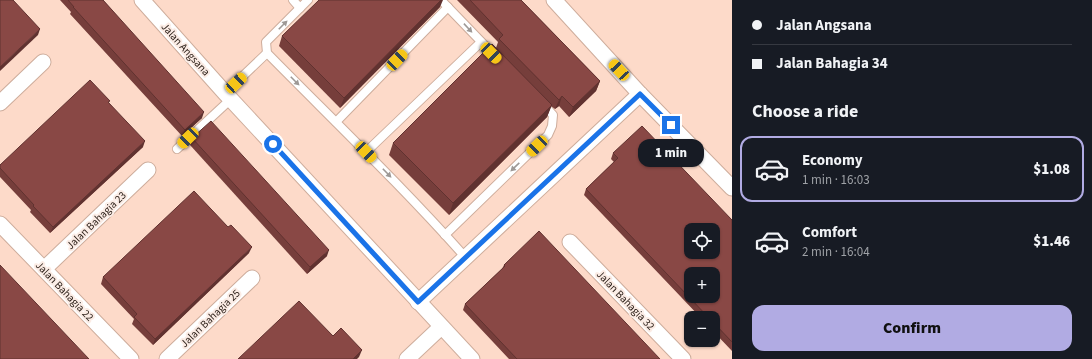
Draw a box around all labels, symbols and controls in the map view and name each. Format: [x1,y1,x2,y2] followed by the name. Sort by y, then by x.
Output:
[776,15,872,36] text: Jalan Angsana
[158,20,213,79] street label: Jalan Angsana
[278,20,288,30] one-way arrow
[463,23,472,33] one-way arrow
[478,40,504,66] car
[384,47,410,73] car
[776,53,888,74] text: Jalan Bahagia 34
[606,57,632,83] car
[223,70,249,96] car
[290,76,300,86] one-way arrow
[752,99,858,124] text: Choose a ride
[662,116,680,134] route end
[175,125,201,151] car
[524,133,550,159] car
[264,135,282,153] route start
[353,139,379,165] car
[638,139,704,167] callout: 1 min
[655,144,687,162] text: 1 min
[802,150,863,171] text: Economy
[754,151,790,187] icon: car
[1033,159,1070,180] text: $1.08
[510,162,520,172] one-way arrow
[382,168,391,178] one-way arrow
[802,171,870,189] text: 1 min · 16:03
[63,188,130,253] street label: Jalan Bahagia 23
[802,222,857,243] text: Comfort
[684,223,720,347] map controls
[684,223,720,259] button: locate
[754,223,790,259] icon: car
[1033,231,1070,252] text: $1.46
[802,243,870,261] text: 2 min · 16:04
[32,258,97,325] street label: Jalan Bahagia 22
[593,267,658,334] street label: Jalan Bahagia 32
[684,267,720,303] button: +
[177,286,244,351] street label: Jalan Bahagia 25
[752,305,1072,351] button: Confirm
[684,311,720,347] button: −

